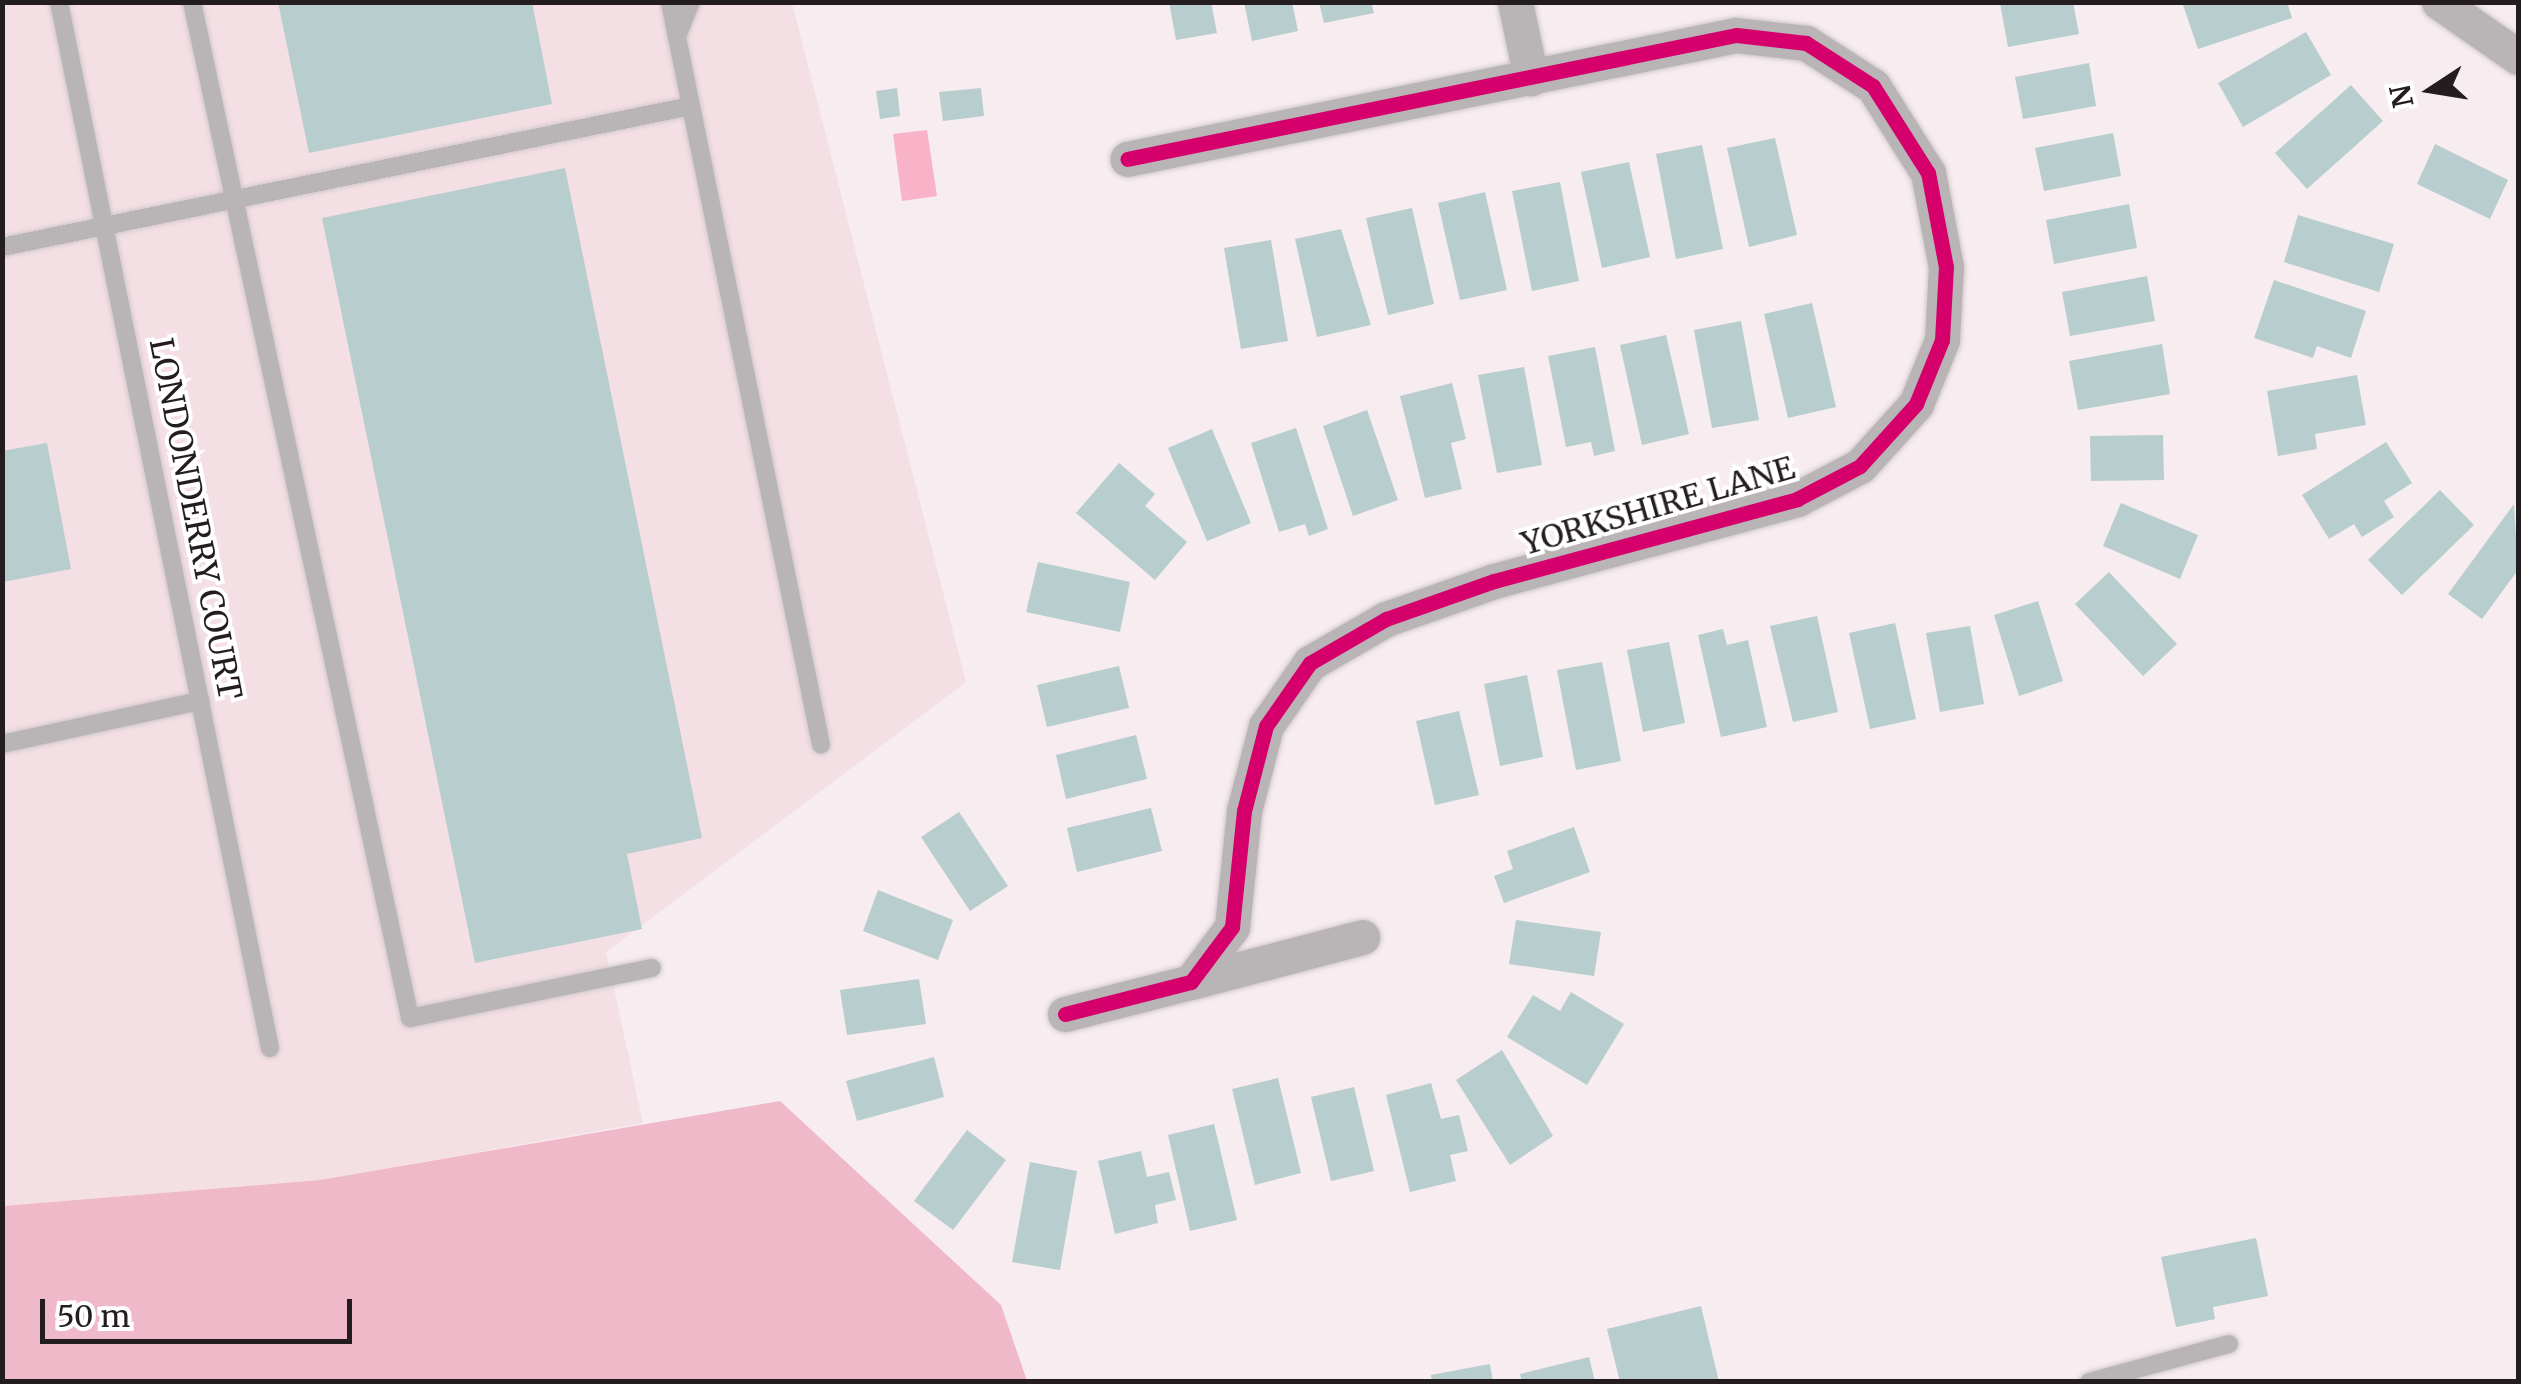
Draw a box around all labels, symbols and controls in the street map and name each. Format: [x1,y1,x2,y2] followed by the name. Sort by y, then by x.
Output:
[2381,40,2481,140] north arrow
[2382,82,2422,111] text: N
[141,335,249,703] street label: LONDONDERRY COURT
[1517,449,1799,563] street label: YORKSHIRE LANE
[45,1279,358,1341] scale bar
[57,1297,130,1335] text: 50 m

